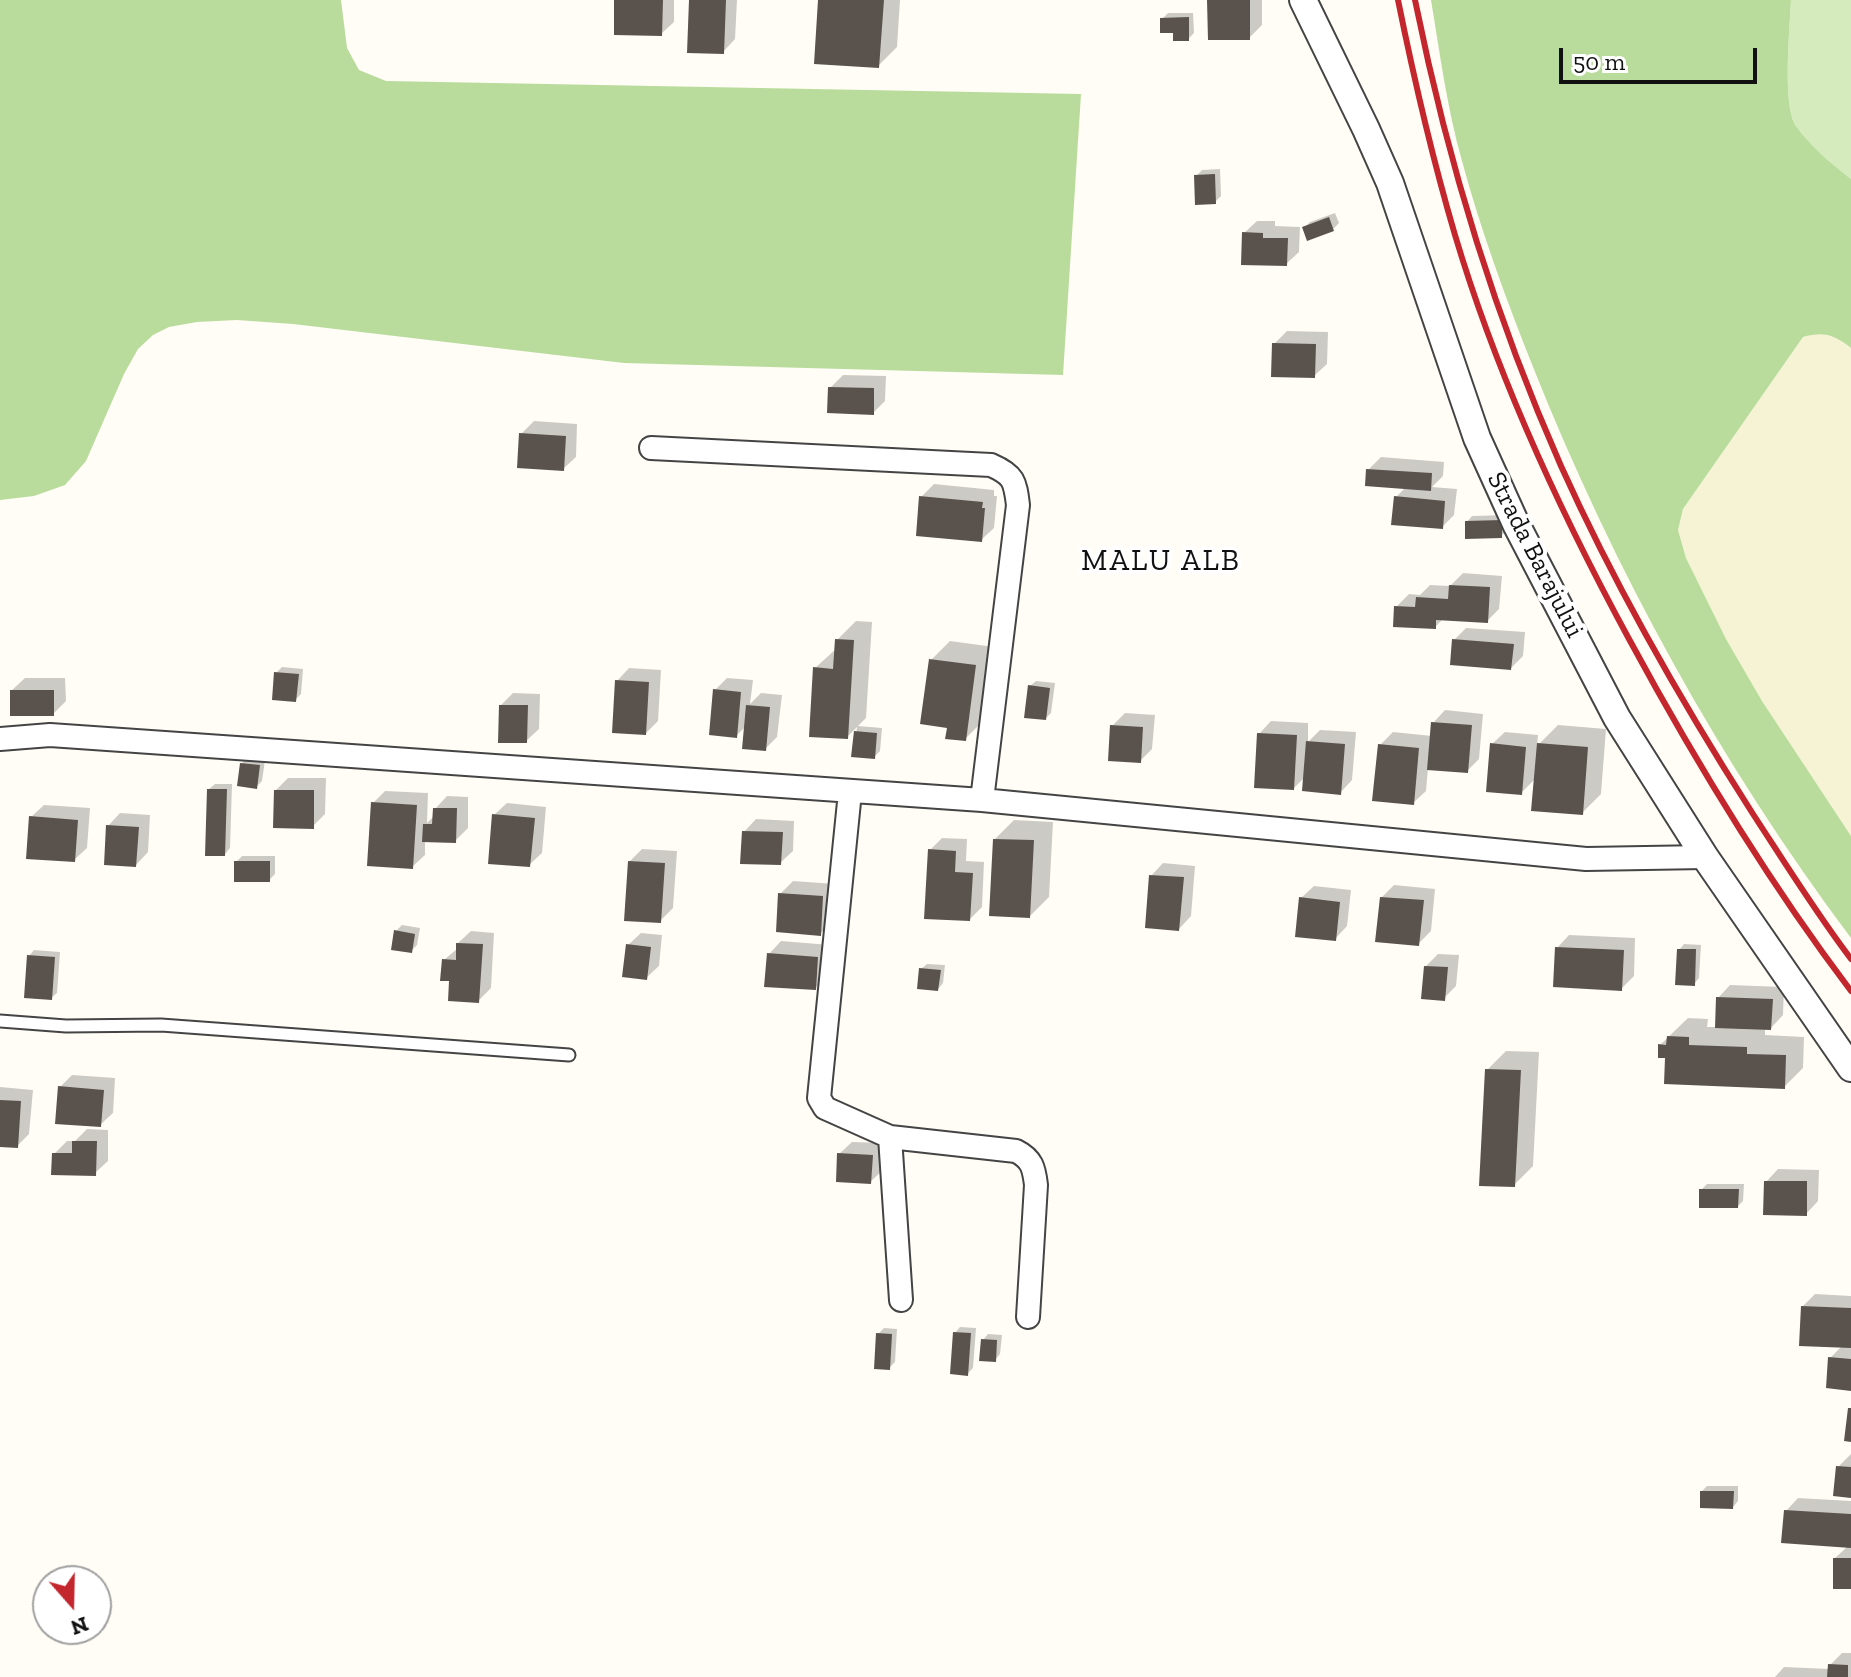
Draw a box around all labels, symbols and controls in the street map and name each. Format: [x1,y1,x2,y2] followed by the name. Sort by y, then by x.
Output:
[1563,32,1761,82] scale bar
[1573,47,1625,76] text: 50 m
[1480,467,1590,643] street label: Strada Barajului
[1081,543,1241,579] district label: MALU ALB
[32,1565,112,1645] north arrow
[67,1611,92,1642] text: N

